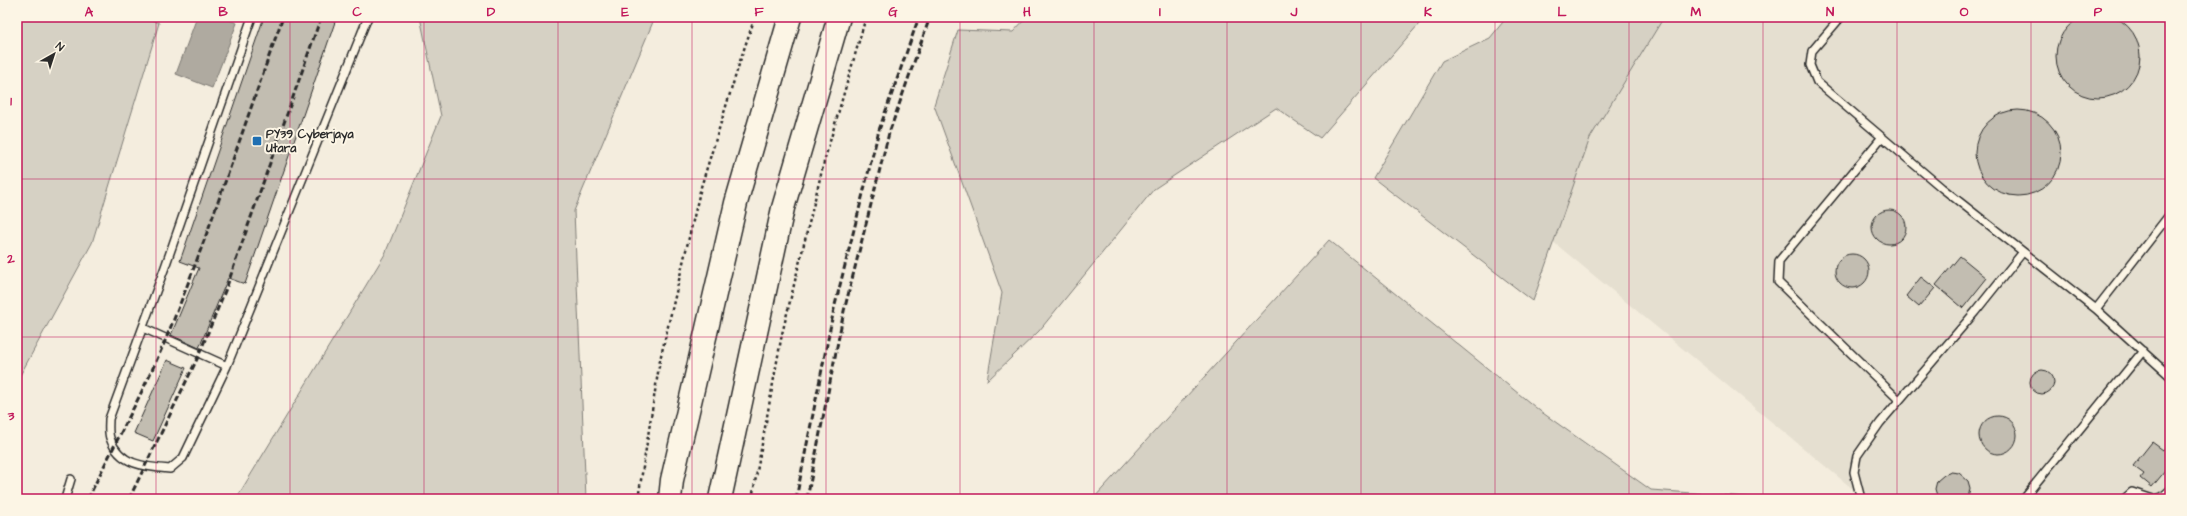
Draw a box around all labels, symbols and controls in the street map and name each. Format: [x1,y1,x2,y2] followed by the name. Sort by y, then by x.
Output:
[85,3,94,21] text: A
[218,3,228,21] text: B
[352,3,362,21] text: C
[487,3,496,21] text: D
[621,3,629,21] text: E
[754,3,764,21] text: F
[888,3,898,21] text: G
[1023,3,1031,21] text: H
[1159,3,1161,21] text: I
[1290,3,1298,21] text: J
[1424,3,1432,21] text: K
[1557,3,1567,21] text: L
[1691,3,1702,21] text: M
[1826,3,1834,21] text: N
[1960,3,1969,21] text: O
[2094,3,2103,21] text: P
[34,34,74,74] north arrow
[53,39,67,55] text: N
[10,92,12,110] text: 1
[265,126,355,157] place label: PY39 Cyberjaya Utara
[251,135,263,147] marker: PY39 Cyberjaya Utara
[6,250,15,268] text: 2
[7,407,15,425] text: 3

